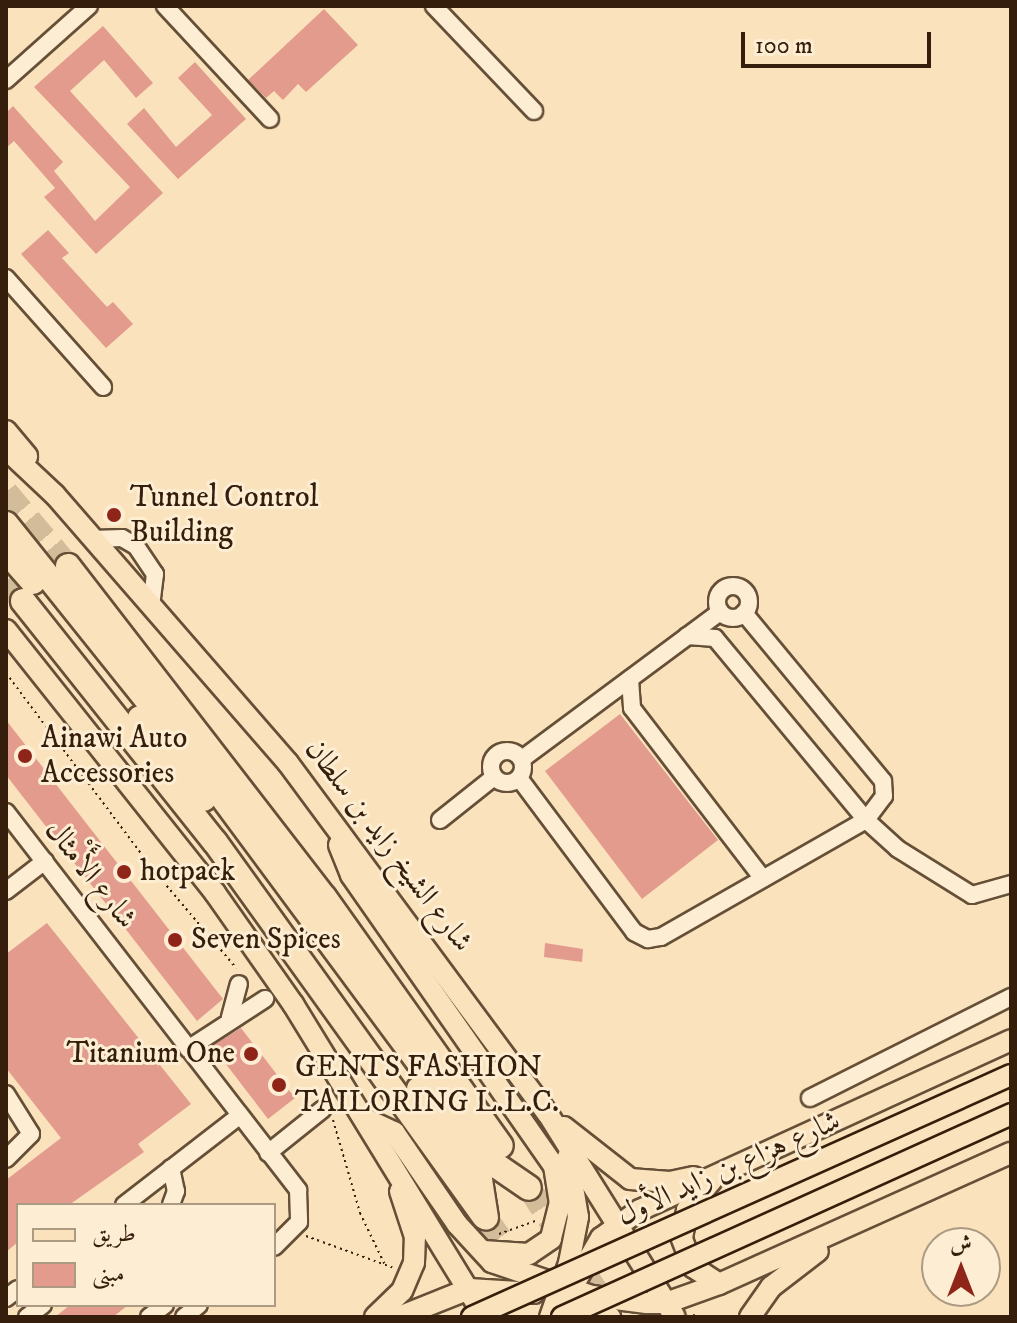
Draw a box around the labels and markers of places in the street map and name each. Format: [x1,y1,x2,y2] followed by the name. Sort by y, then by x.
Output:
[130,480,318,550] place label: Tunnel Control Building
[105,506,123,524] marker: Tunnel Control Building
[41,721,187,792] place label: Ainawi Auto Accessories
[16,747,34,765] marker: Ainawi Auto Accessories
[140,854,235,890] place label: hotpack
[115,863,133,881] marker: hotpack
[191,922,341,958] place label: Seven Spices
[166,931,184,949] marker: Seven Spices
[66,1036,235,1072] place label: Titanium One
[242,1045,260,1063] marker: Titanium One
[295,1050,559,1120] place label: GENTS FASHION TAILORING L.L.C.
[270,1076,288,1094] marker: GENTS FASHION TAILORING L.L.C.

